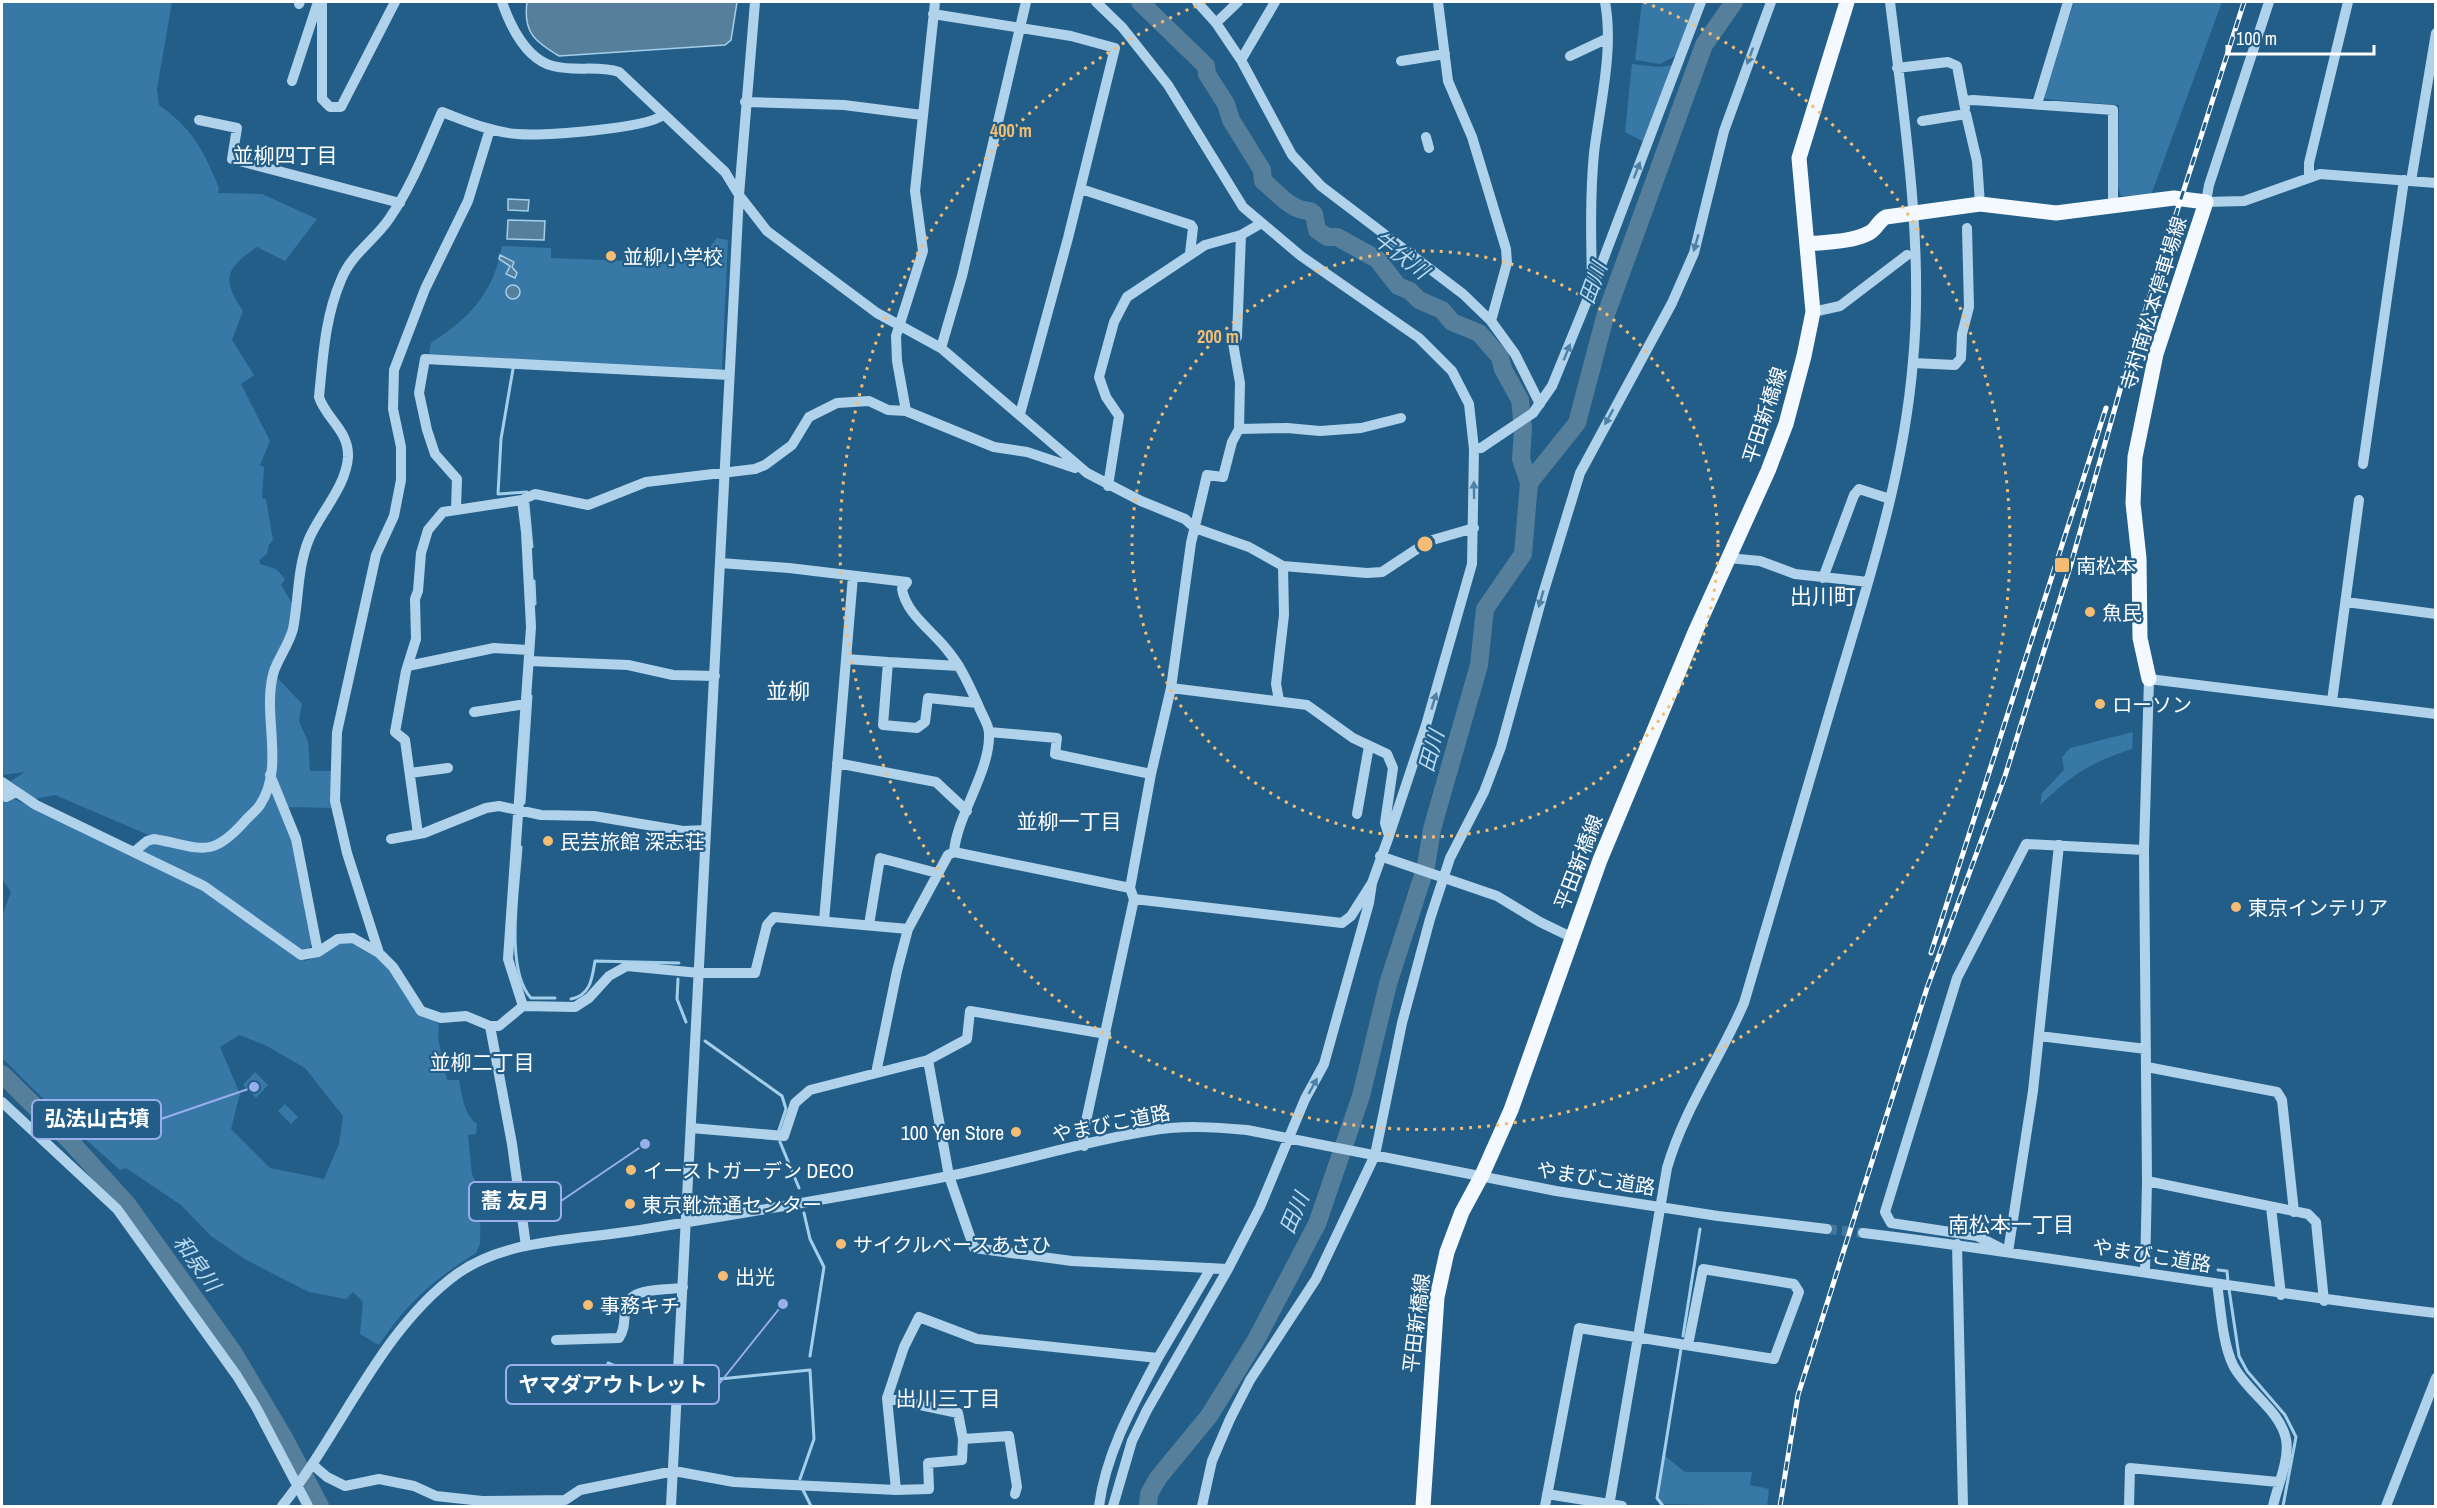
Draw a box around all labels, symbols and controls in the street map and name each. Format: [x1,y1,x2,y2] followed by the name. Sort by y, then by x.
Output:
[2227,18,2374,56] scale bar
[2236,26,2277,51] text: 100 m
[1744,47,1754,65] one-way arrow
[990,118,1032,143] text: 400 m
[233,141,338,170] district label: 並柳四丁目
[1632,161,1642,179] one-way arrow
[2114,213,2192,393] street label: 寺村南松本停車場線
[1367,224,1436,287] water label: 牛伏川
[1691,234,1700,252] one-way arrow
[623,243,723,270] place label: 並柳小学校
[604,249,618,263] marker: 並柳小学校
[1572,256,1614,308] water label: 田川
[1197,324,1239,349] text: 200 m
[1563,343,1572,361] one-way arrow
[1736,363,1792,467] street label: 平田新橋線
[1603,409,1614,425] one-way arrow
[1469,481,1479,500] one-way arrow
[1415,534,1435,554] centre of rings
[2076,552,2136,579] place label: 南松本
[2053,556,2071,574] marker: 南松本
[1790,581,1856,611] district label: 出川町
[1536,590,1546,608] one-way arrow
[2102,599,2142,626] place label: 魚民
[2083,605,2097,619] marker: 魚民
[766,676,810,706] district label: 並柳
[2112,691,2192,718] place label: ローソン
[1430,692,1439,710] one-way arrow
[2093,697,2107,711] marker: ローソン
[1411,725,1451,775] water label: 田川
[1017,807,1122,836] district label: 並柳一丁目
[1547,810,1609,914] street label: 平田新橋線
[560,828,705,855] place label: 民芸旅館 深志荘
[541,834,555,848] marker: 民芸旅館 深志荘
[2248,894,2388,921] place label: 東京インテリア
[2229,900,2243,914] marker: 東京インテリア
[430,1048,535,1077] district label: 並柳二丁目
[1308,1077,1318,1094] one-way arrow
[1050,1098,1172,1148] street label: やまびこ道路
[32,1100,161,1139] callout: 弘法山古墳
[45,1104,150,1133] text: 弘法山古墳
[901,1119,1004,1146] place label: 100 Yen Store
[1009,1125,1023,1139] marker: 100 Yen Store
[1535,1155,1657,1201] street label: やまびこ道路
[643,1157,854,1184] place label: イーストガーデン DECO
[624,1163,638,1177] marker: イーストガーデン DECO
[469,1182,561,1221] callout: 蕎 友月
[481,1186,549,1215] text: 蕎 友月
[1272,1186,1316,1238] water label: 田川
[642,1191,822,1218] place label: 東京靴流通センター
[623,1197,637,1211] marker: 東京靴流通センター
[1948,1210,2074,1239] district label: 南松本一丁目
[167,1229,228,1299] water label: 和泉川
[853,1231,1051,1258] place label: サイクルベースあさひ
[2091,1232,2213,1278] street label: やまびこ道路
[834,1237,848,1251] marker: サイクルベースあさひ
[735,1263,775,1290] place label: 出光
[716,1269,730,1283] marker: 出光
[1397,1272,1435,1374] street label: 平田新橋線
[600,1292,680,1319] place label: 事務キチ
[581,1298,595,1312] marker: 事務キチ
[506,1365,719,1404] callout: ヤマダアウトレット
[519,1370,708,1399] text: ヤマダアウトレット
[896,1384,1001,1413] district label: 出川三丁目

